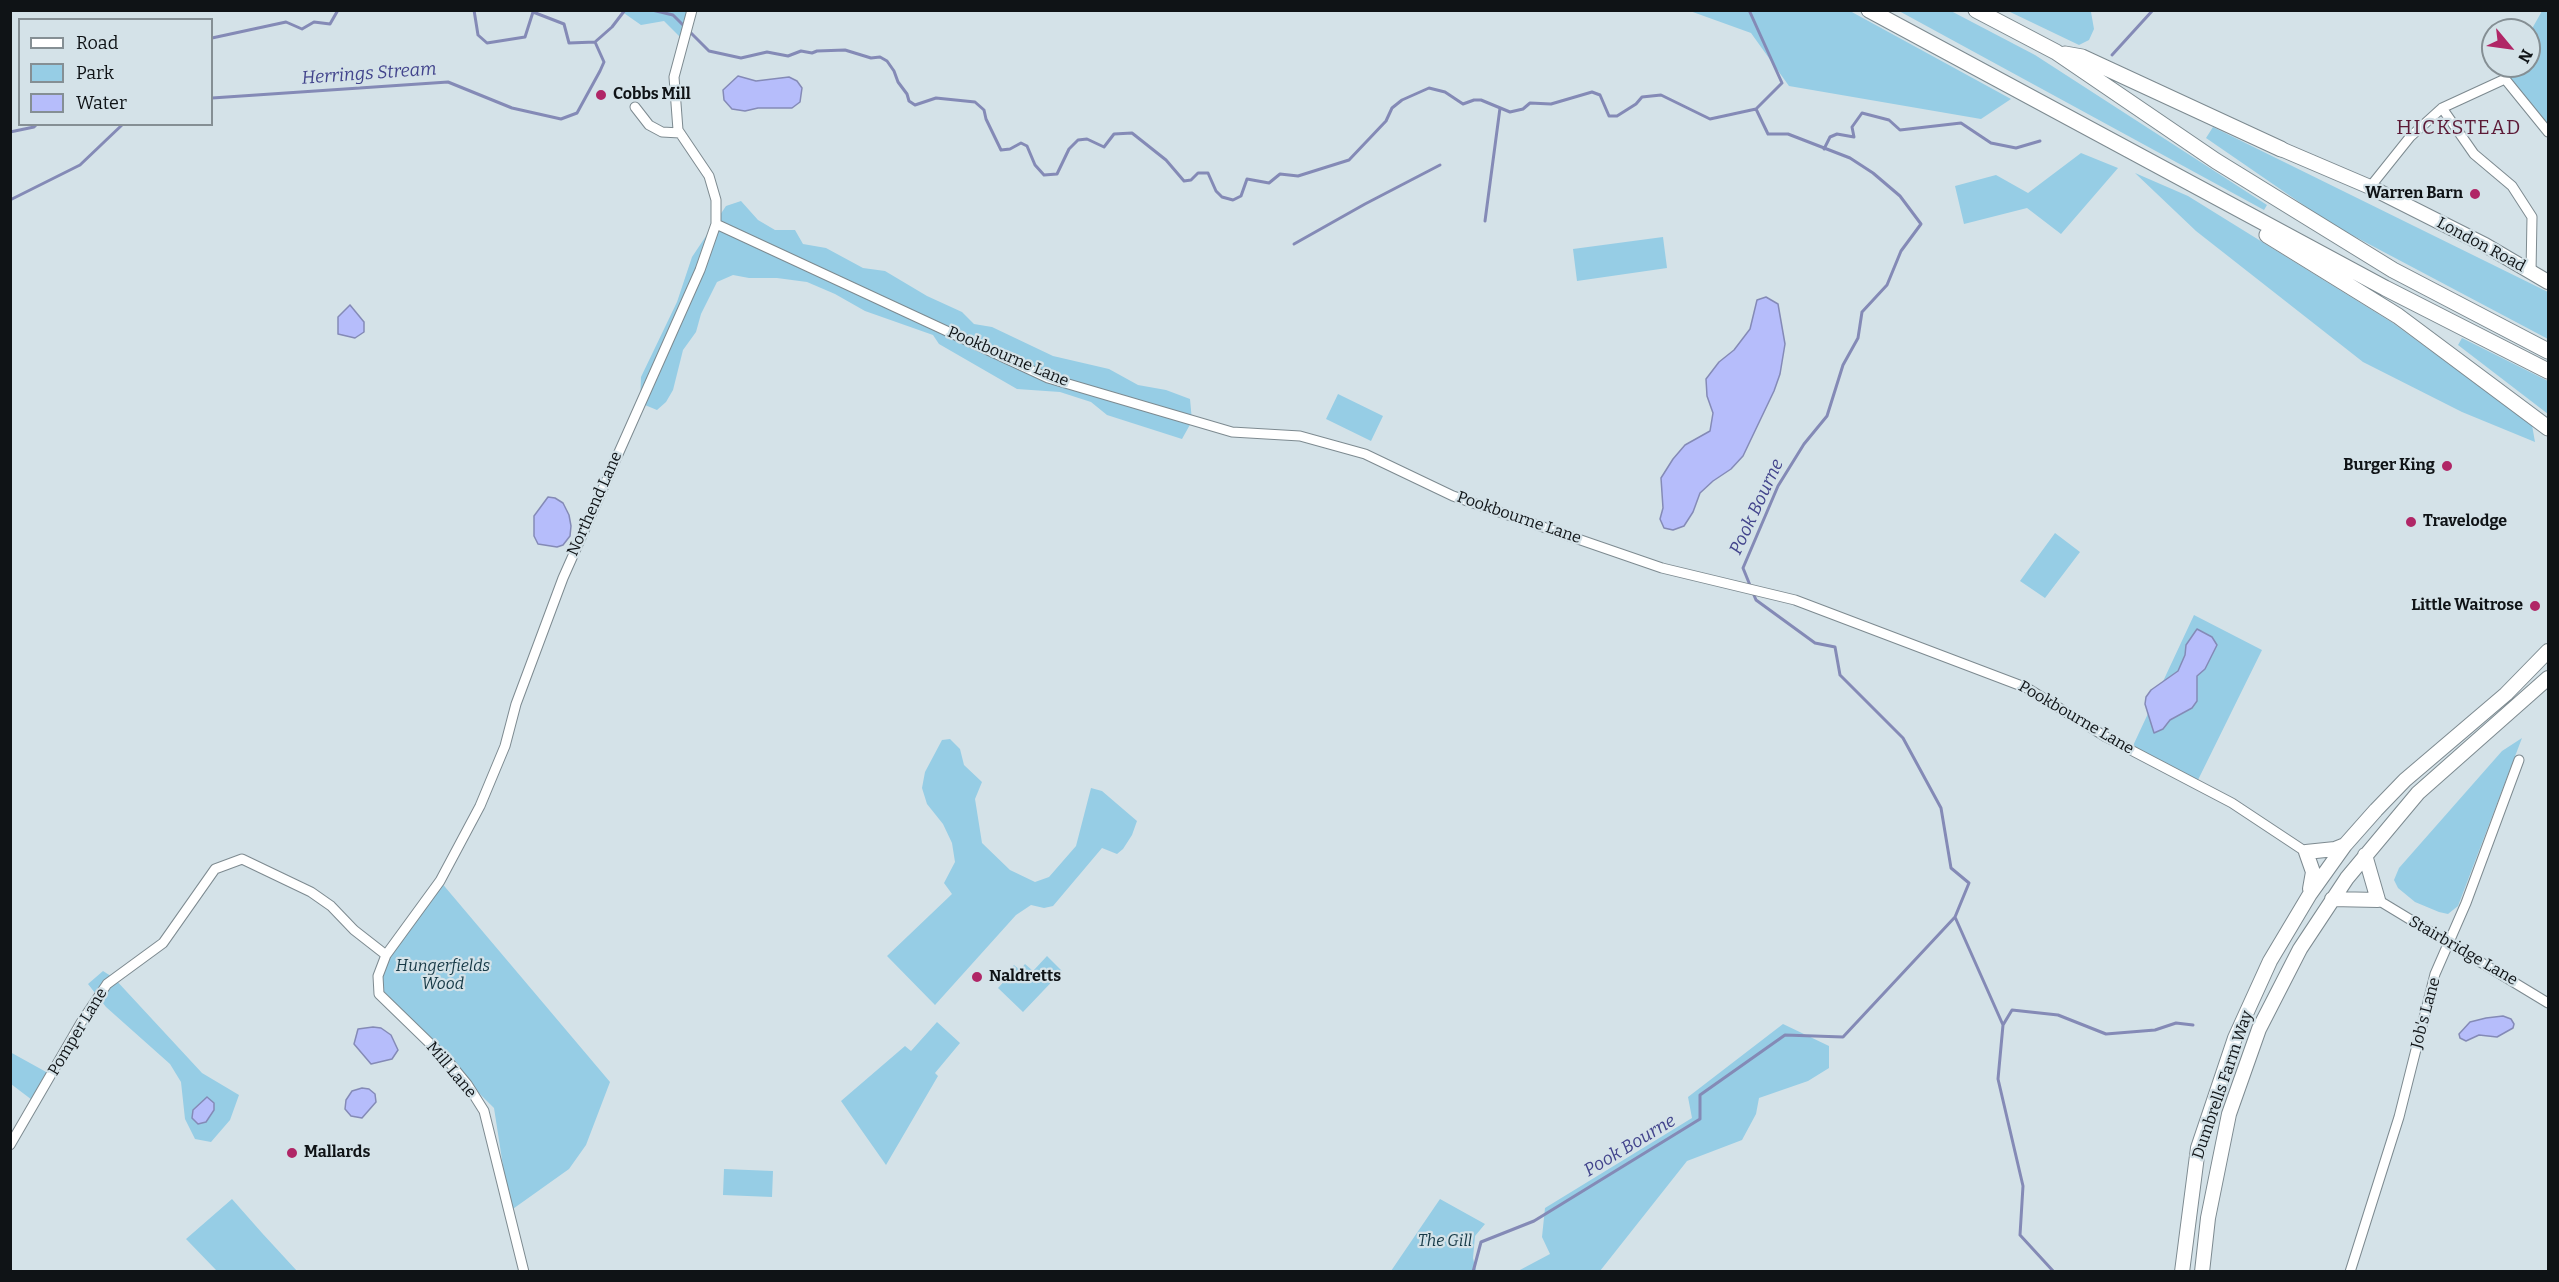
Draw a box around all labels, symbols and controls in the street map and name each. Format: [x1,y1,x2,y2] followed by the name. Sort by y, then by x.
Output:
[18,18,213,126] legend
[2481,18,2541,78] north arrow
[76,32,118,54] text: Road
[2514,46,2537,66] text: N
[301,59,437,89] water label: Herrings Stream
[76,62,114,84] text: Park
[613,85,691,105] place label: Cobbs Mill
[594,88,608,102] marker: Cobbs Mill
[76,92,127,114] text: Water
[2396,116,2522,140] district label: HICKSTEAD
[2365,184,2463,204] place label: Warren Barn
[2468,187,2482,201] marker: Warren Barn
[2433,214,2529,276] street label: London Road
[944,323,1072,391] street label: Pookbourne Lane
[563,449,627,559] street label: Northend Lane
[1725,456,1789,558] water label: Pook Bourne
[2343,456,2435,476] place label: Burger King
[2440,459,2454,473] marker: Burger King
[1454,488,1584,548] street label: Pookbourne Lane
[2423,512,2507,532] place label: Travelodge
[2404,515,2418,529] marker: Travelodge
[2411,596,2523,616] place label: Little Waitrose
[2528,599,2542,613] marker: Little Waitrose
[2015,677,2137,759] street label: Pookbourne Lane
[2405,912,2521,990] street label: Stairbridge Lane
[396,957,490,995] park label: Hungerfields Wood
[989,967,1061,987] place label: Naldretts
[970,970,984,984] marker: Naldretts
[2407,975,2445,1051] street label: Job's Lane
[44,985,112,1079] street label: Pomper Lane
[2189,1008,2257,1162] street label: Dumbrells Farm Way
[422,1038,480,1102] street label: Mill Lane
[1580,1110,1680,1182] water label: Pook Bourne
[304,1143,370,1163] place label: Mallards
[285,1146,299,1160] marker: Mallards
[1418,1232,1472,1252] park label: The Gill

